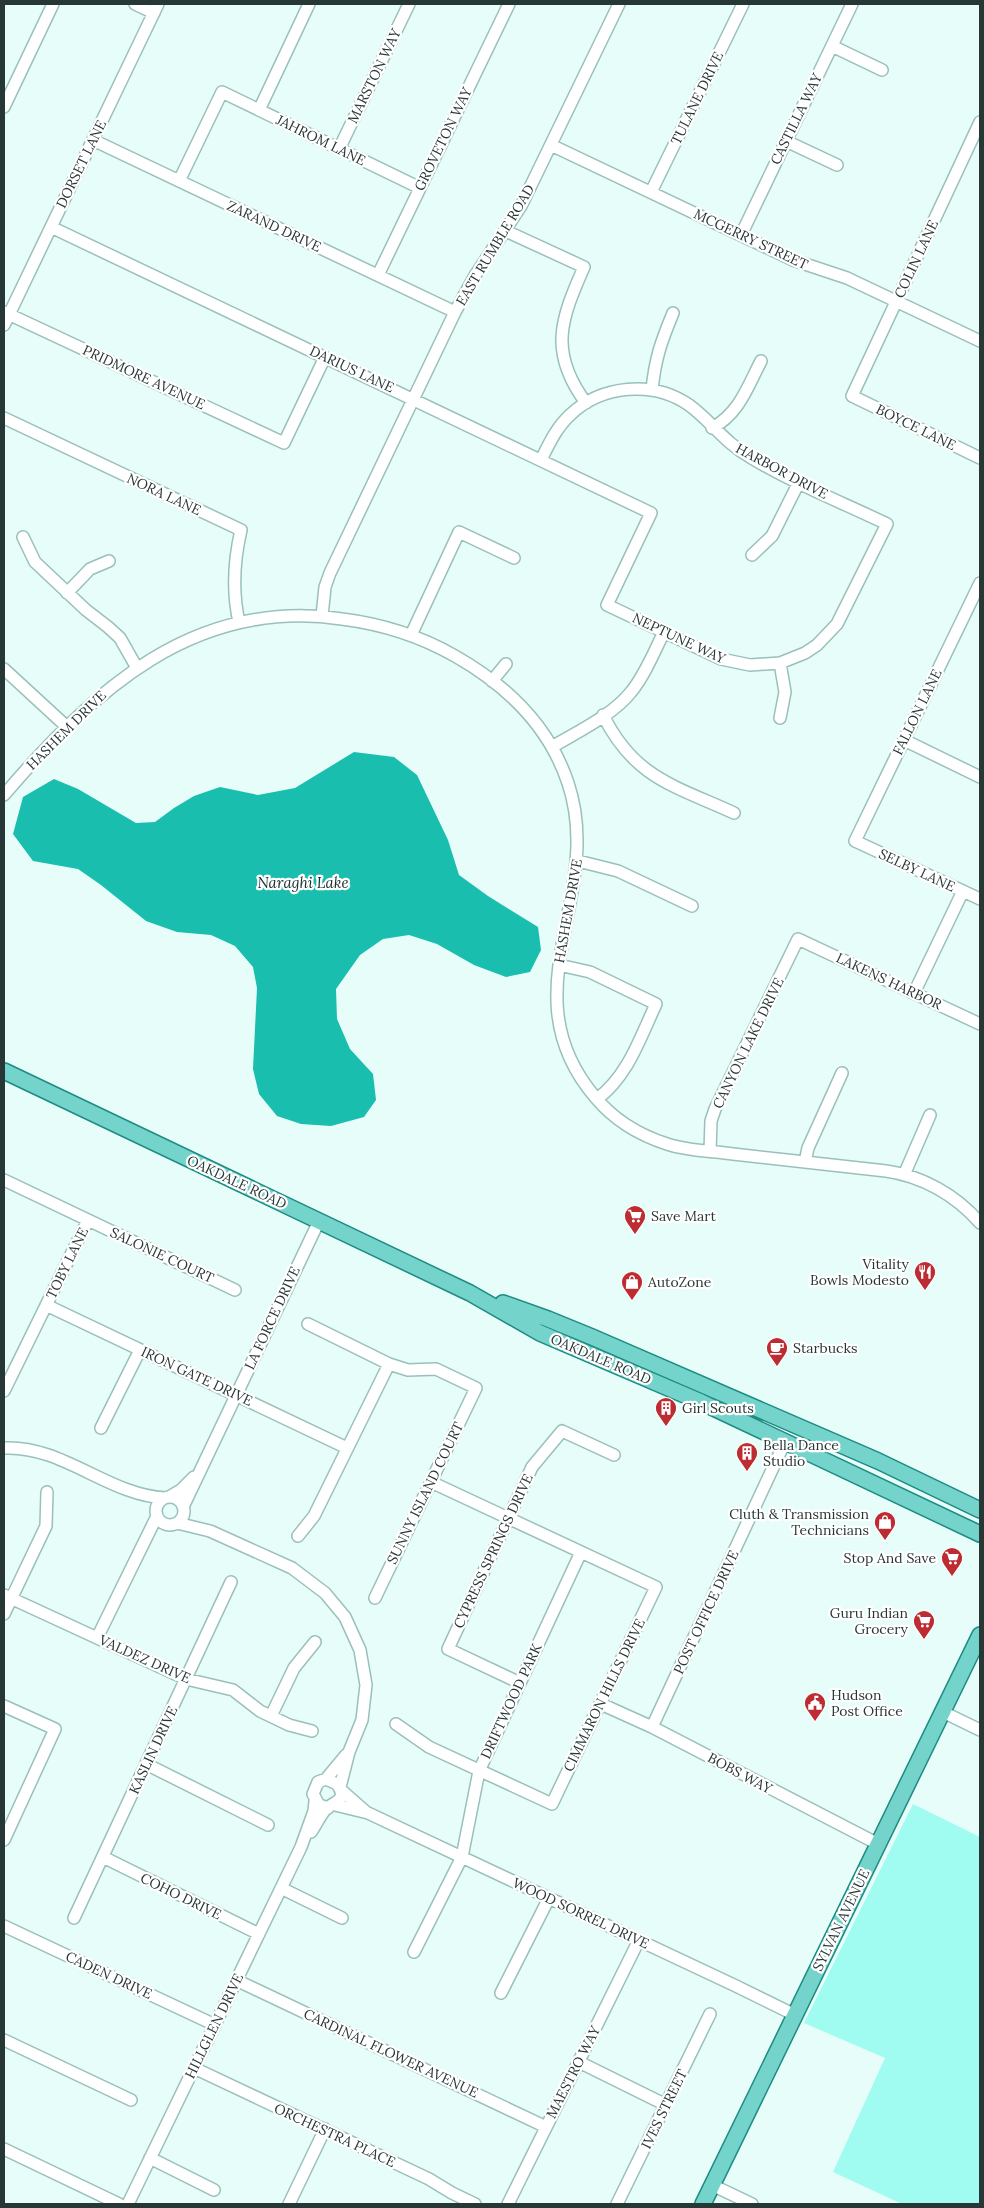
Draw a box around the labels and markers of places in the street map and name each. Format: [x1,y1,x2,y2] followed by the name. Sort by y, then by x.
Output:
[623,1204,647,1235] supermarket icon: Save Mart
[651,1207,716,1225] place label: Save Mart
[810,1255,910,1289] place label: Vitality Bowls Modesto
[913,1260,937,1291] restaurant icon: Vitality Bowls Modesto
[620,1270,644,1301] shop icon: AutoZone
[647,1273,712,1291] place label: AutoZone
[765,1336,789,1367] cafe icon: Starbucks
[793,1339,857,1357] place label: Starbucks
[654,1396,678,1427] building icon: Girl Scouts
[682,1399,754,1417] place label: Girl Scouts
[763,1436,839,1470] place label: Bella Dance Studio
[735,1441,759,1472] building icon: Bella Dance Studio
[729,1505,869,1539] place label: Cluth & Transmission Technicians
[873,1510,897,1541] shop icon: Cluth & Transmission Technicians
[940,1546,964,1577] supermarket icon: Stop And Save
[844,1549,936,1567] place label: Stop And Save
[830,1604,909,1638] place label: Guru Indian Grocery
[912,1609,936,1640] supermarket icon: Guru Indian Grocery
[831,1686,903,1720] place label: Hudson Post Office
[803,1691,827,1722] public building icon: Hudson Post Office

